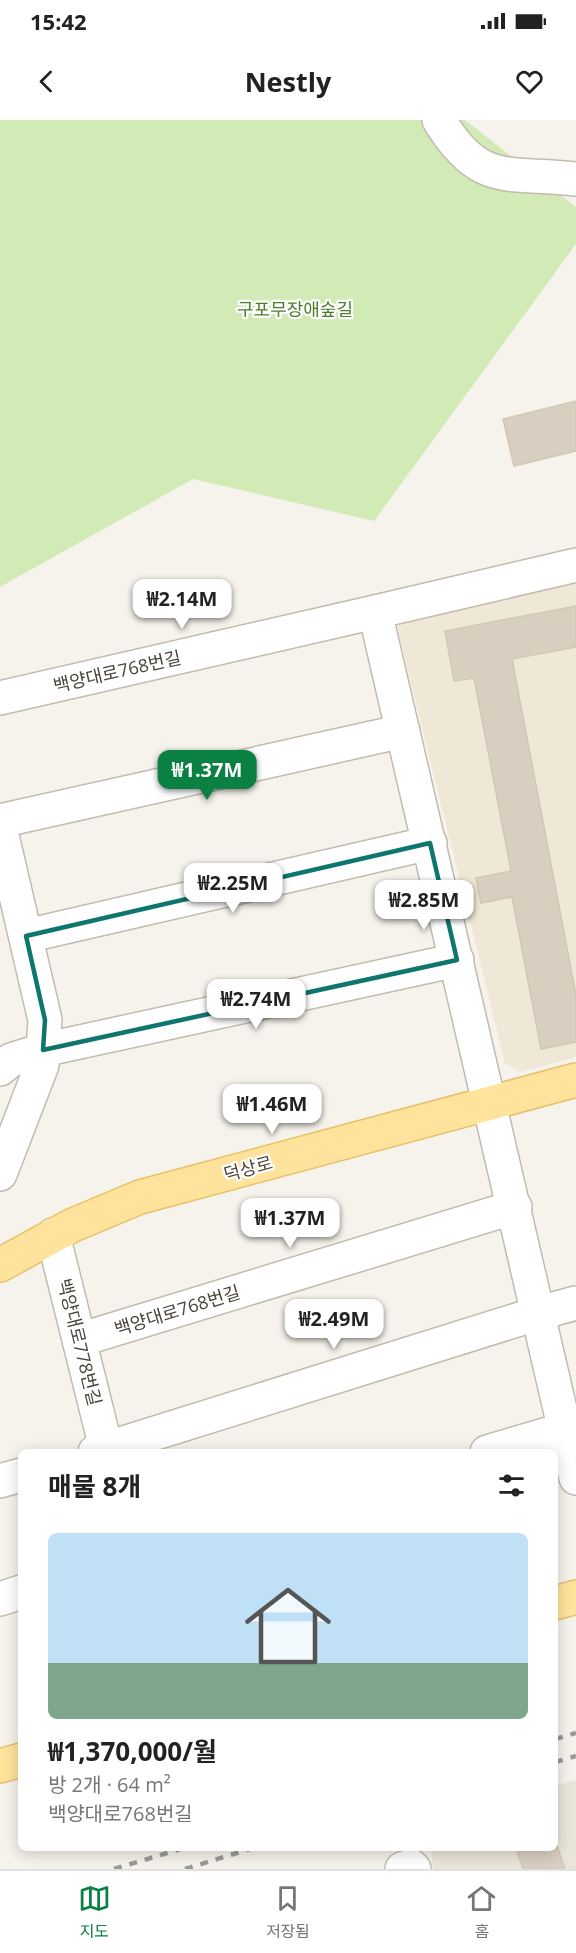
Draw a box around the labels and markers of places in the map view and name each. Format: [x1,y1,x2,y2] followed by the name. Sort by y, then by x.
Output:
[133,579,231,630] pin: ₩2.14M
[158,750,256,801] pin: ₩1.37M
[184,863,282,914] pin: ₩2.25M
[375,880,473,931] pin: ₩2.85M
[207,979,305,1030] pin: ₩2.74M
[223,1084,321,1135] pin: ₩1.46M
[241,1198,339,1249] pin: ₩1.37M
[285,1299,383,1350] pin: ₩2.49M

